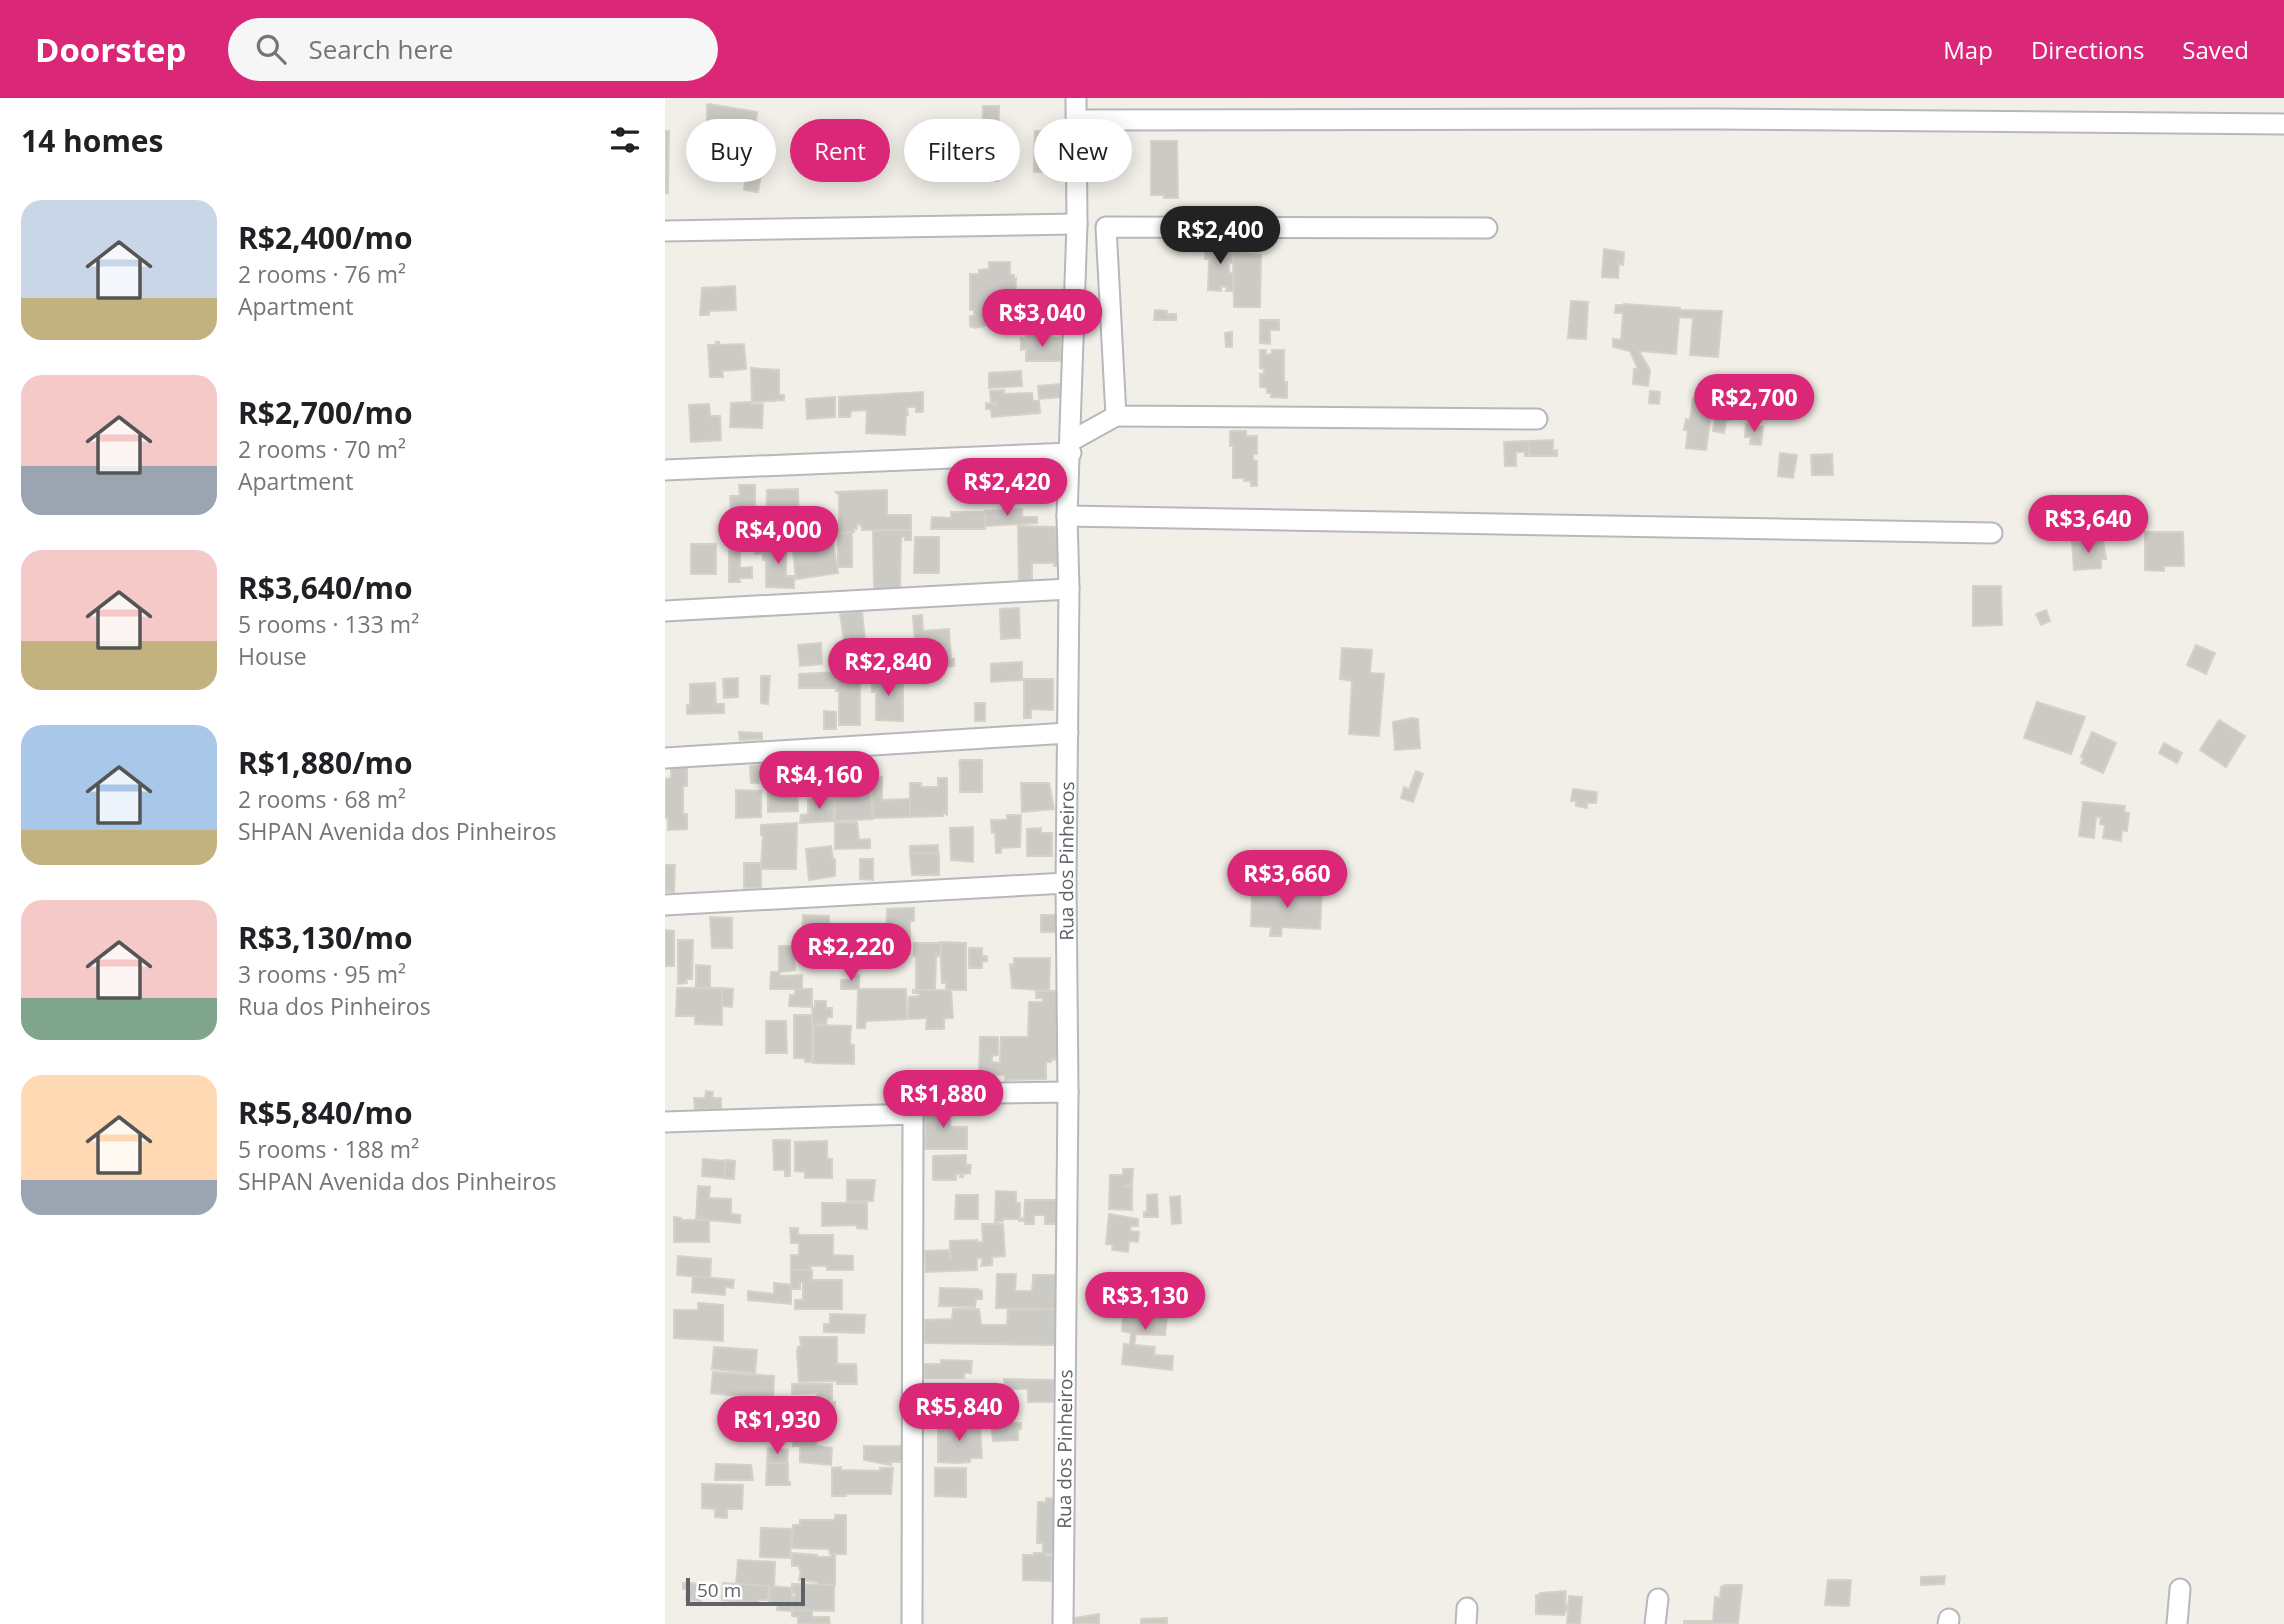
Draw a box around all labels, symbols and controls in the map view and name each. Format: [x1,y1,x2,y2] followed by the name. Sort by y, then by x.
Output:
[228,18,718,81] search box
[35,27,186,72] text: Doorstep
[252,30,290,68] icon: search
[308,31,453,67] text: Search here
[1943,33,1993,66] text: Map
[2031,33,2144,66] text: Directions
[2182,33,2249,66] text: Saved
[686,119,776,182] chip: Buy
[790,119,890,182] chip: Rent
[904,119,1020,182] chip: Filters
[1034,119,1132,182] chip: New
[21,120,164,161] text: 14 homes
[606,121,644,159] icon: filters
[1155,206,1285,266] pin: R$2,400
[1176,213,1264,245] text: R$2,400
[238,217,413,258] text: R$2,400/mo
[77,228,161,312] icon: home
[238,258,406,290] text: 2 rooms · 76 m²
[977,289,1107,349] pin: R$3,040
[238,290,354,322] text: Apartment
[998,296,1086,328] text: R$3,040
[1689,374,1819,434] pin: R$2,700
[1710,381,1798,413] text: R$2,700
[238,392,413,433] text: R$2,700/mo
[77,403,161,487] icon: home
[238,433,406,465] text: 2 rooms · 70 m²
[942,458,1072,518] pin: R$2,420
[238,465,354,497] text: Apartment
[963,465,1051,497] text: R$2,420
[2023,496,2153,555] pin: R$3,640
[2044,502,2132,534] text: R$3,640
[713,506,843,566] pin: R$4,000
[734,513,822,545] text: R$4,000
[238,567,413,608] text: R$3,640/mo
[77,578,161,662] icon: home
[238,608,419,640] text: 5 rooms · 133 m²
[823,638,953,698] pin: R$2,840
[238,640,307,672] text: House
[844,645,932,677] text: R$2,840
[238,742,413,783] text: R$1,880/mo
[754,752,884,811] pin: R$4,160
[77,753,161,837] icon: home
[775,758,863,790] text: R$4,160
[1053,781,1080,941] street label: Rua dos Pinheiros
[238,783,406,815] text: 2 rooms · 68 m²
[238,815,557,847] text: SHPAN Avenida dos Pinheiros
[1222,850,1352,910] pin: R$3,660
[1243,857,1331,889] text: R$3,660
[238,917,413,958] text: R$3,130/mo
[786,924,916,983] pin: R$2,220
[77,928,161,1012] icon: home
[807,930,895,962] text: R$2,220
[238,958,406,990] text: 3 rooms · 95 m²
[238,990,431,1022] text: Rua dos Pinheiros
[878,1070,1008,1130] pin: R$1,880
[899,1077,987,1109] text: R$1,880
[238,1092,413,1133] text: R$5,840/mo
[77,1103,161,1187] icon: home
[238,1133,419,1165] text: 5 rooms · 188 m²
[238,1165,557,1197] text: SHPAN Avenida dos Pinheiros
[1080,1272,1210,1332] pin: R$3,130
[1101,1279,1189,1311] text: R$3,130
[1051,1369,1078,1529] street label: Rua dos Pinheiros
[894,1384,1024,1443] pin: R$5,840
[915,1390,1003,1422] text: R$5,840
[712,1396,842,1456] pin: R$1,930
[733,1403,821,1435] text: R$1,930
[686,1575,805,1607] scale bar
[697,1577,741,1603] text: 50 m

